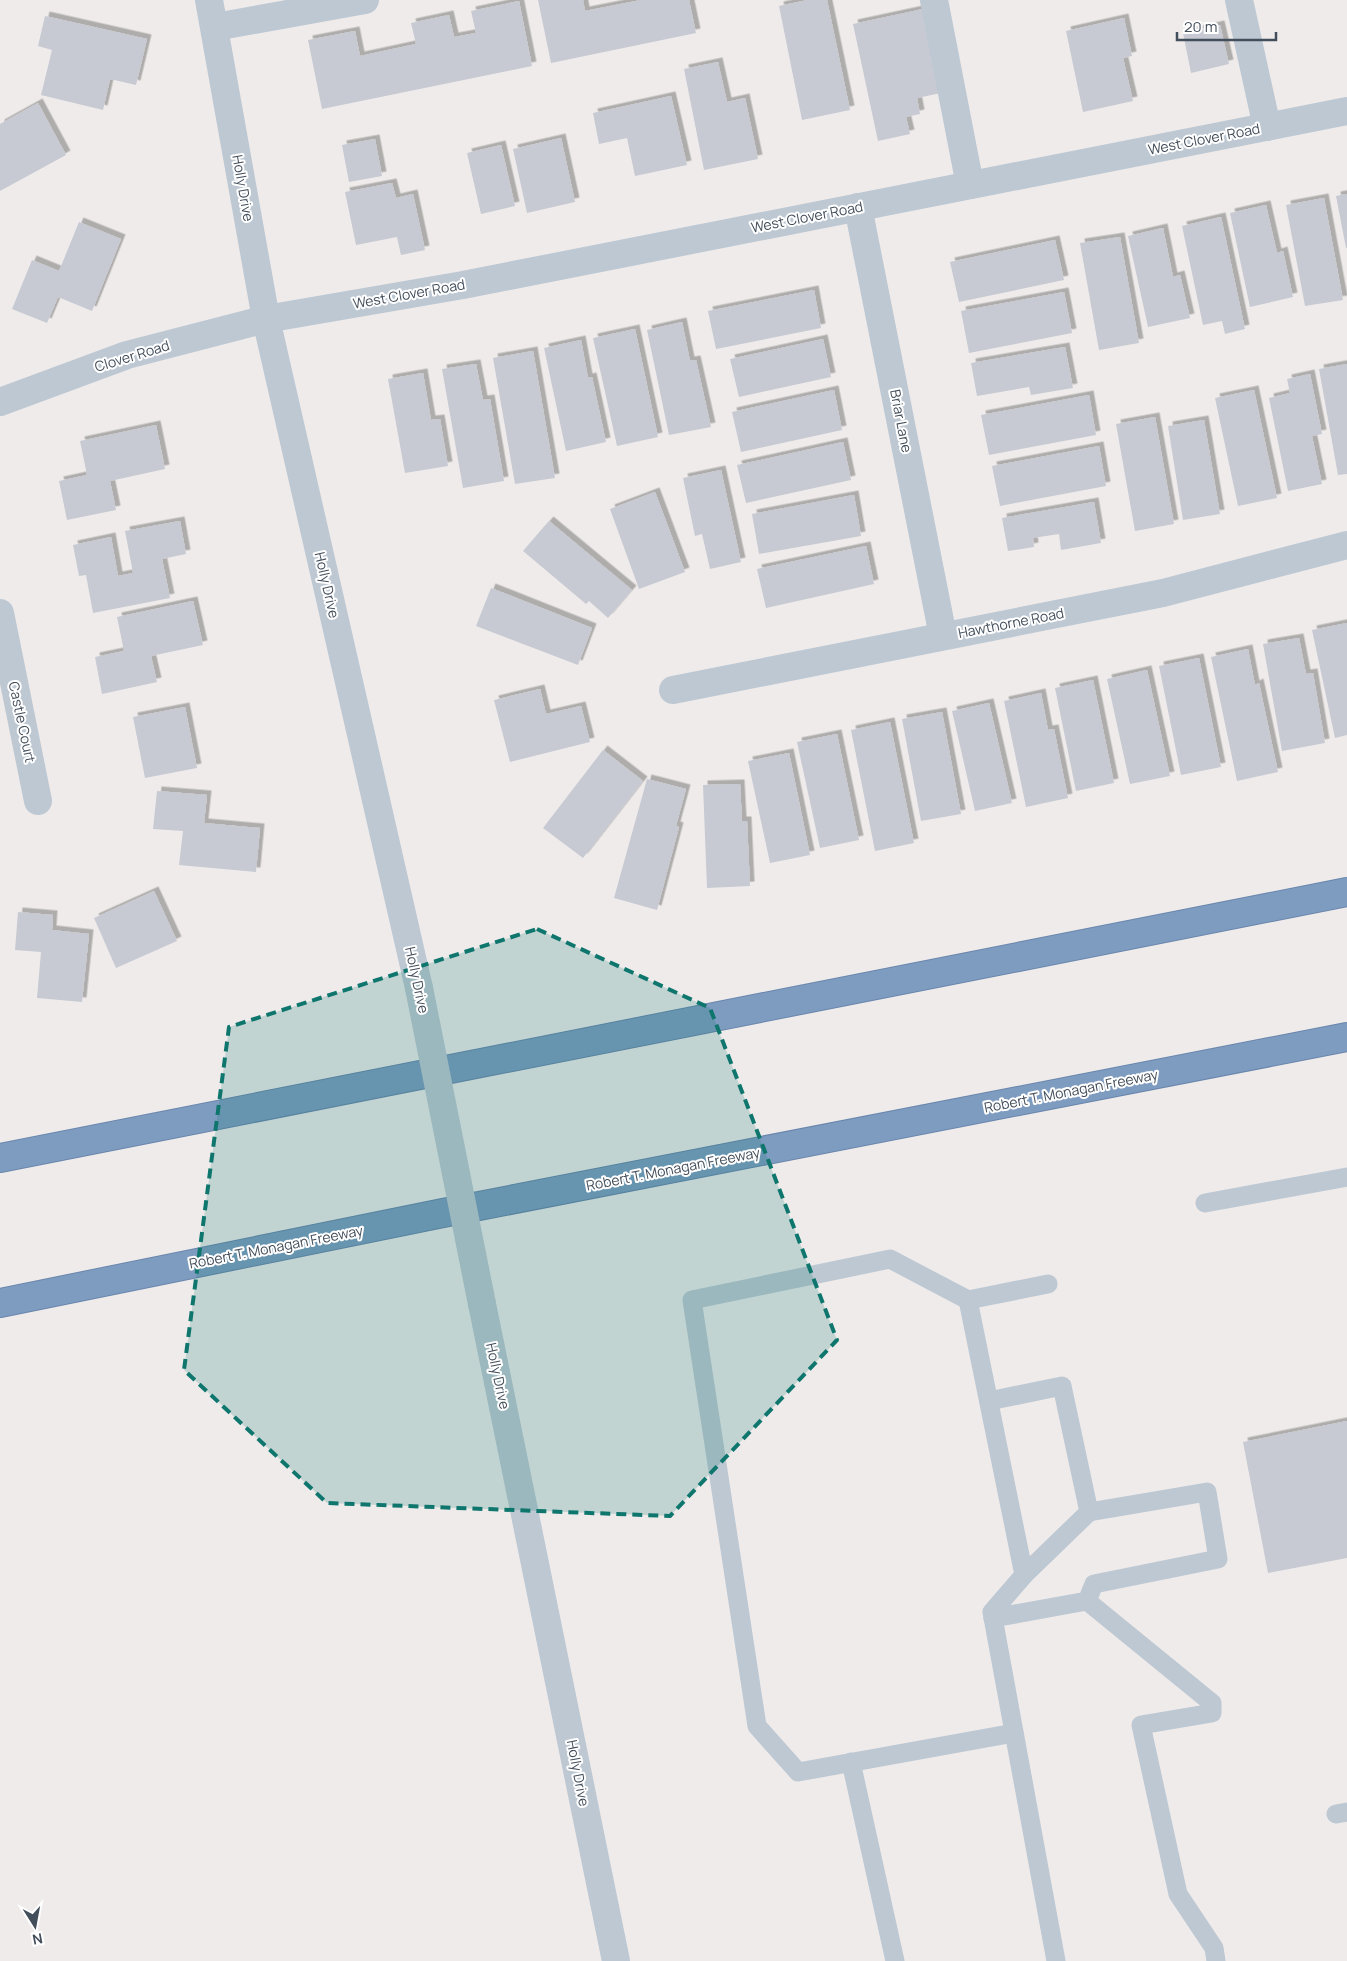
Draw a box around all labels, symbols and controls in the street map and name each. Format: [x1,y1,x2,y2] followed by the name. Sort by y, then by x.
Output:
[1177,10,1276,42] scale bar
[1184,16,1217,37] text: 20 m
[1146,118,1261,159] street label: West Clover Road
[228,153,259,223] street label: Holly Drive
[749,196,864,237] street label: West Clover Road
[351,274,466,313] street label: West Clover Road
[92,335,172,376] street label: Clover Road
[886,388,917,454] street label: Briar Lane
[311,550,344,620] street label: Holly Drive
[956,603,1065,642] street label: Hawthorne Road
[5,680,40,764] street label: Castle Court
[401,945,434,1015] street label: Holly Drive
[982,1064,1160,1117] street label: Robert T. Monagan Freeway
[584,1142,762,1195] street label: Robert T. Monagan Freeway
[187,1220,365,1273] street label: Robert T. Monagan Freeway
[482,1341,515,1411] street label: Holly Drive
[563,1738,594,1808] street label: Holly Drive
[10,1901,60,1951] north arrow
[31,1929,44,1950] text: N

